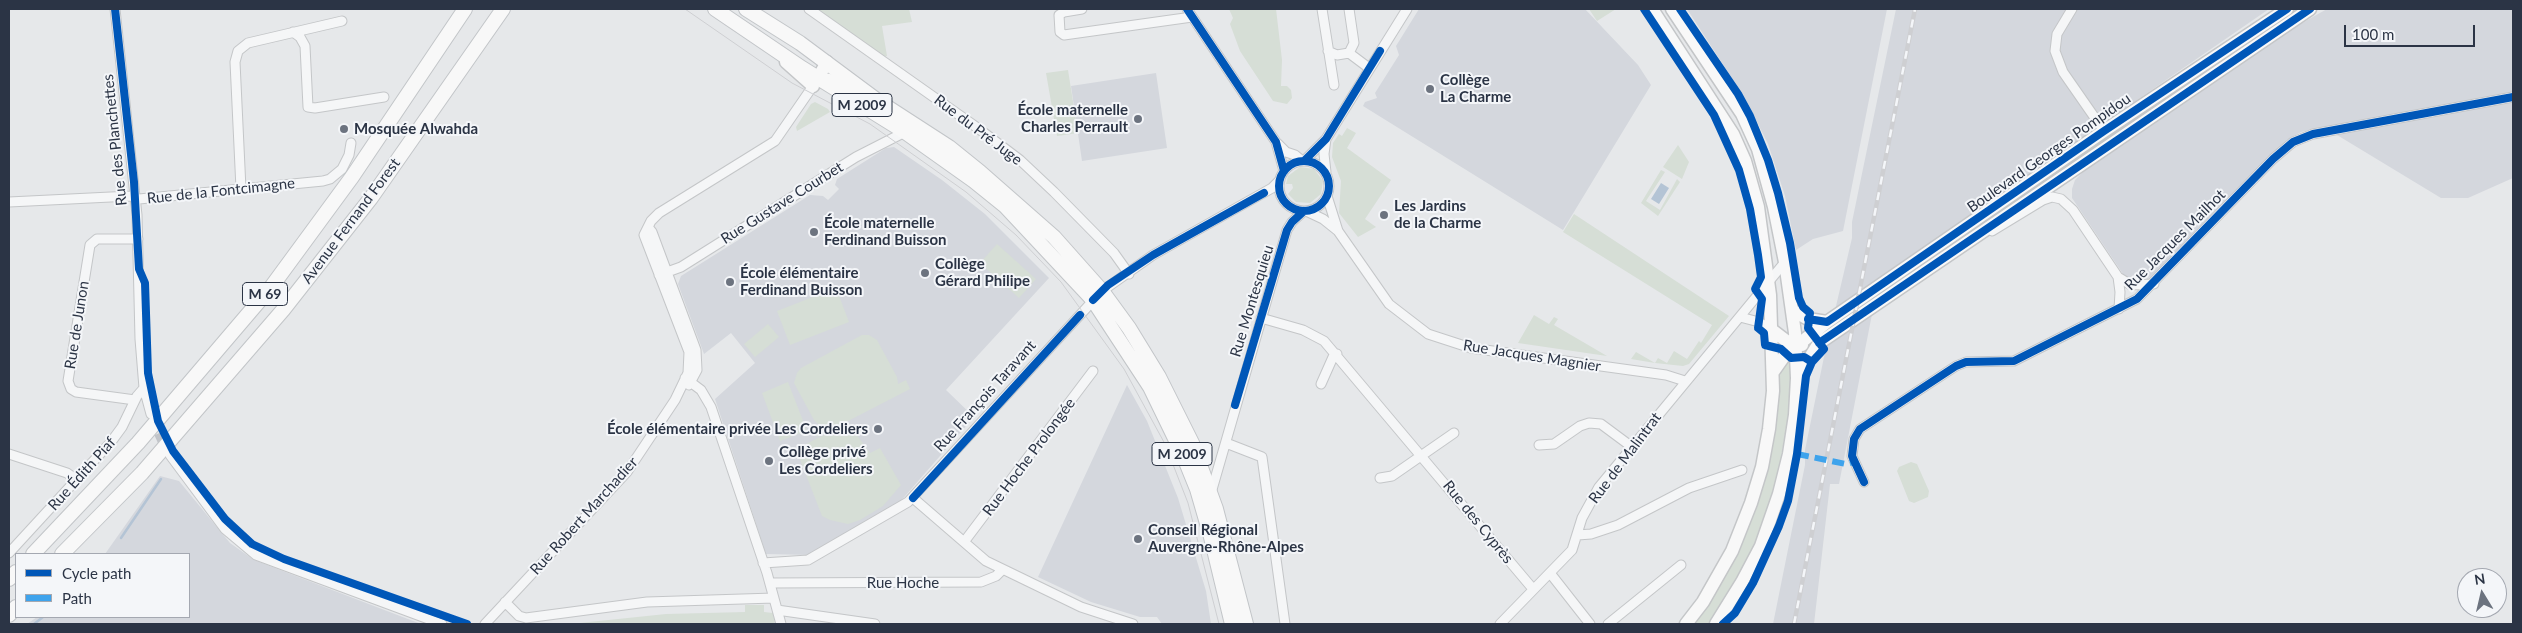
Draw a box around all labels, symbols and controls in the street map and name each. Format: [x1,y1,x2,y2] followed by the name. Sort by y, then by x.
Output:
[2347,15,2478,47] scale bar
[2352,25,2394,43] text: 100 m
[1440,71,1511,106] place label: Collège La Charme
[99,73,131,207] street label: Rue des Planchettes
[1424,83,1436,95] marker: Collège La Charme
[1964,90,2134,216] street label: Boulevard Georges Pompidou
[930,91,1026,169] street label: Rue du Pré Juge
[832,94,892,116] road number: M 2009
[1017,101,1128,136] place label: École maternelle Charles Perrault
[1132,113,1144,125] marker: École maternelle Charles Perrault
[354,120,478,138] place label: Mosquée Alwahda
[338,123,350,135] marker: Mosquée Alwahda
[298,155,404,287] street label: Avenue Fernand Forest
[718,158,846,248] street label: Rue Gustave Courbet
[146,174,296,208] street label: Rue de la Fontcimagne
[2121,186,2229,294] street label: Rue Jacques Mailhot
[1394,197,1481,232] place label: Les Jardins de la Charme
[1378,209,1390,221] marker: Les Jardins de la Charme
[824,214,947,249] place label: École maternelle Ferdinand Buisson
[808,226,820,238] marker: École maternelle Ferdinand Buisson
[1226,243,1278,359] street label: Rue Montesquieu
[935,255,1030,290] place label: Collège Gérard Philipe
[740,264,863,299] place label: École élémentaire Ferdinand Buisson
[919,267,931,279] marker: Collège Gérard Philipe
[724,276,736,288] marker: École élémentaire Ferdinand Buisson
[61,280,93,370] street label: Rue de Junon
[242,282,288,306] road number: M 69
[1462,336,1602,376] street label: Rue Jacques Magnier
[930,337,1040,455] street label: Rue François Taravant
[979,395,1079,519] street label: Rue Hoche Prolongée
[1585,409,1665,507] street label: Rue de Malintrat
[607,420,868,438] place label: École élémentaire privée Les Cordeliers
[872,423,884,435] marker: École élémentaire privée Les Cordeliers
[44,434,120,514] street label: Rue Édith Piaf
[1152,442,1212,466] road number: M 2009
[779,443,873,478] place label: Collège privé Les Cordeliers
[526,453,642,579] street label: Rue Robert Marchadier
[763,455,775,467] marker: Collège privé Les Cordeliers
[1439,477,1517,567] street label: Rue des Cyprès
[1148,521,1304,556] place label: Conseil Régional Auvergne-Rhône-Alpes
[1132,533,1144,545] marker: Conseil Régional Auvergne-Rhône-Alpes
[15,553,190,618] legend
[62,564,131,582] text: Cycle path
[2457,568,2507,618] north arrow
[2473,569,2486,588] text: N
[867,574,939,592] street label: Rue Hoche
[62,589,92,607] text: Path

